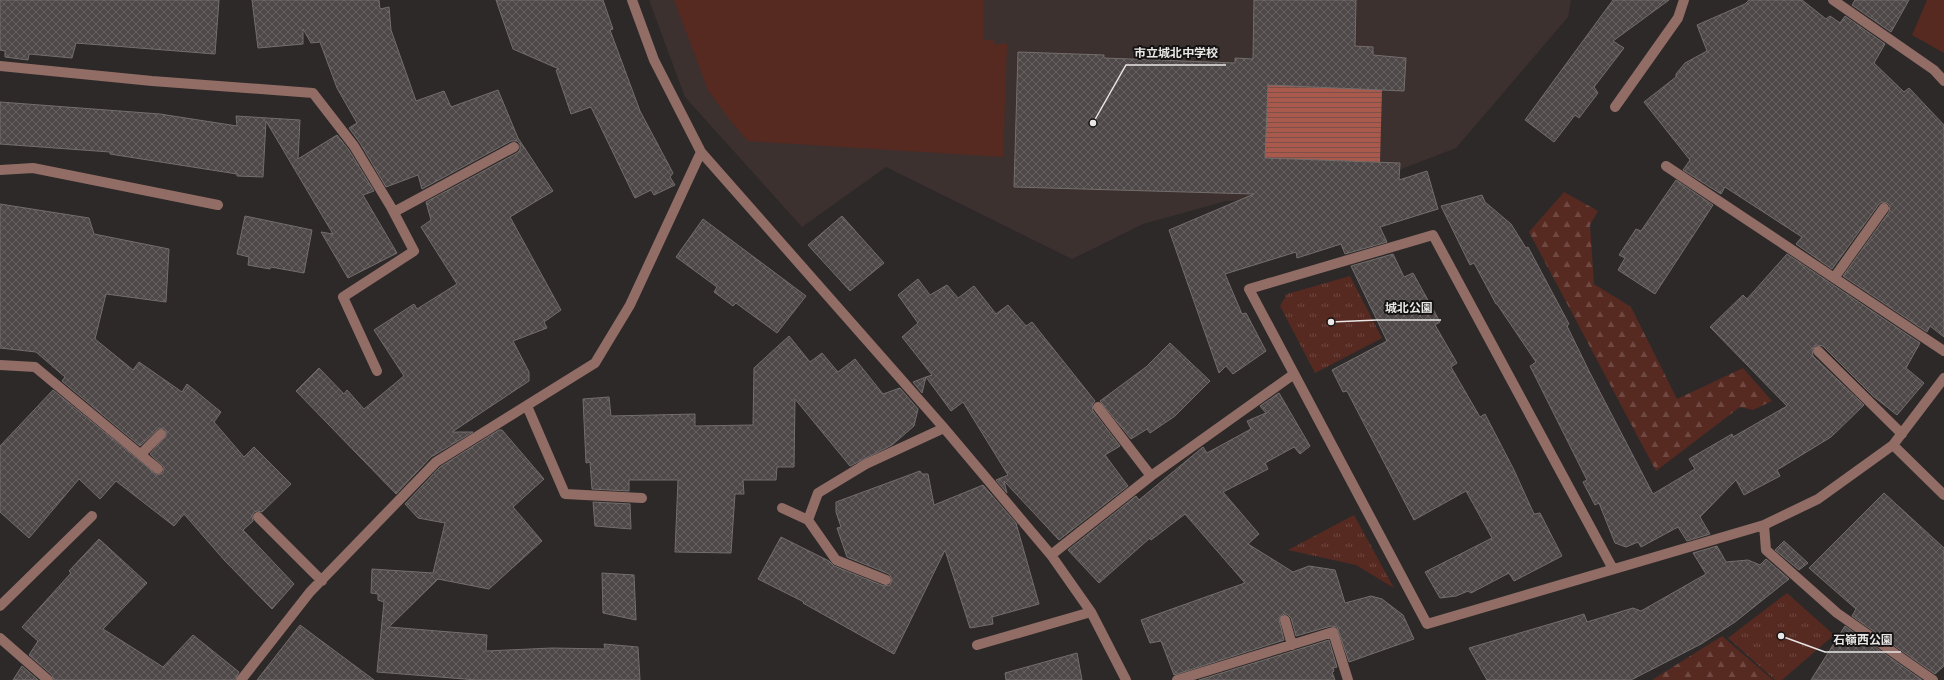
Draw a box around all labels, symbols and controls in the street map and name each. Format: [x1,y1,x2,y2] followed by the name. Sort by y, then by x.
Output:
[1126,41,1226,65] callout: 市立城北中学校
[1134,45,1218,60] text: 市立城北中学校
[1377,296,1441,320] callout: 城北公園
[1385,300,1433,315] text: 城北公園
[1825,628,1901,652] callout: 石嶺西公園
[1833,632,1893,647] text: 石嶺西公園

